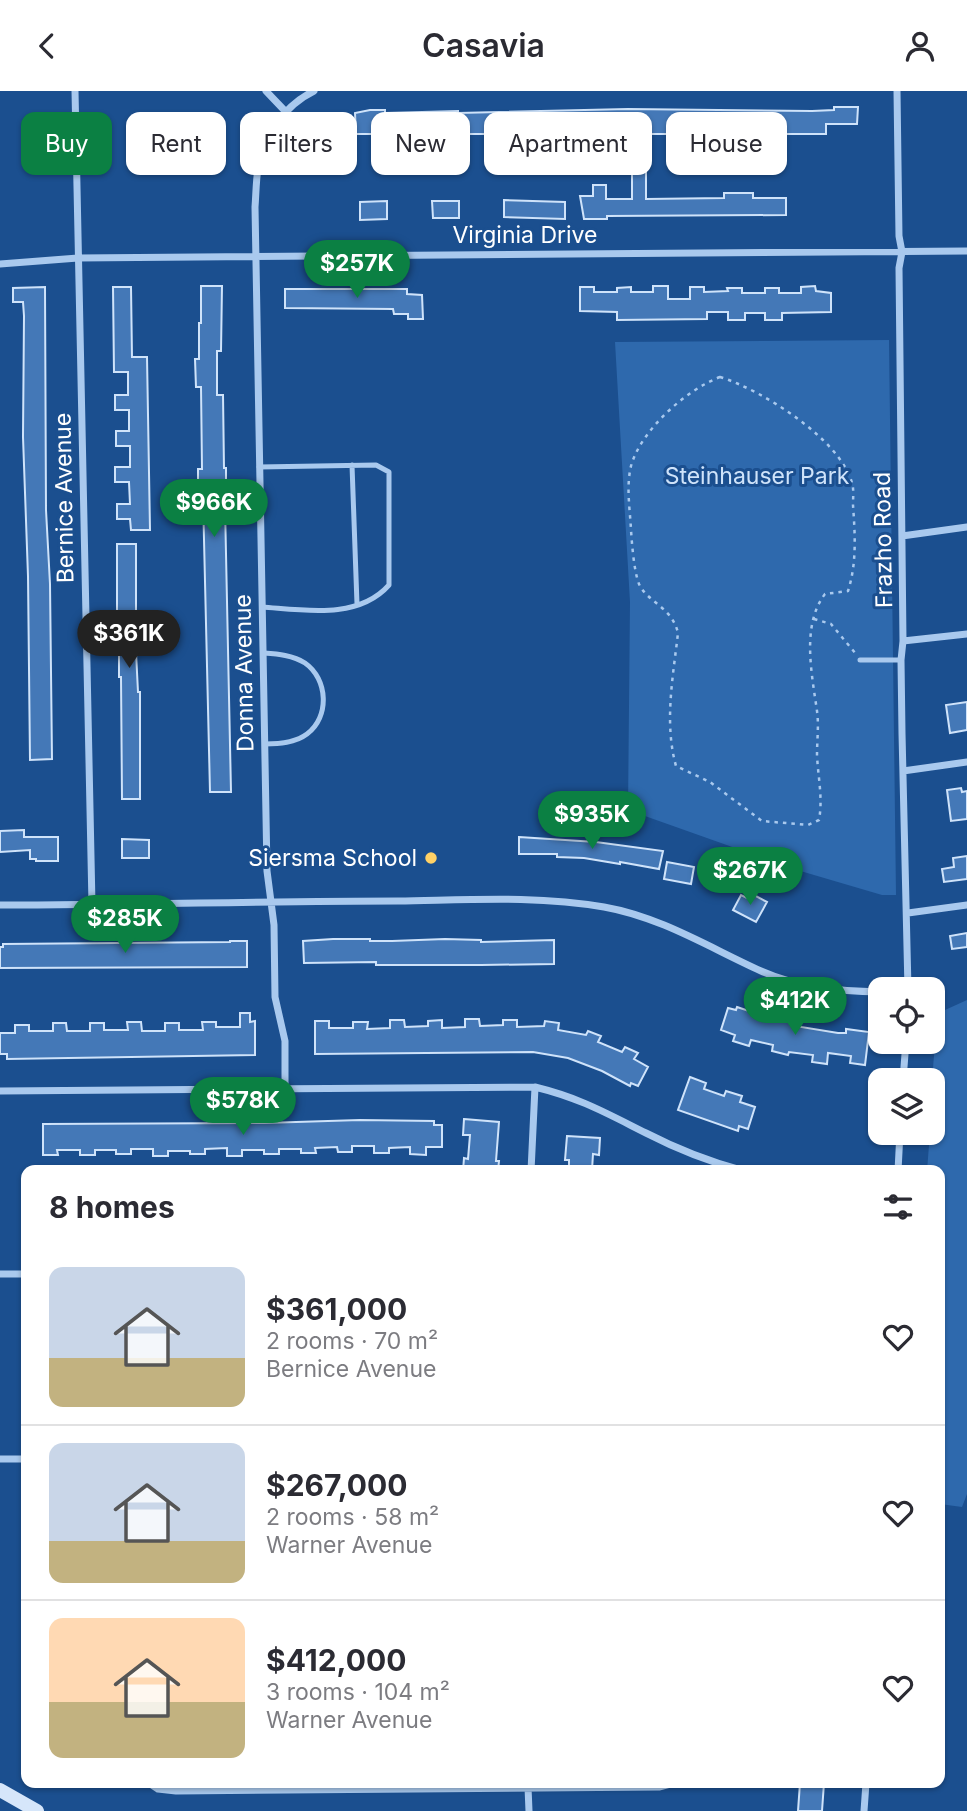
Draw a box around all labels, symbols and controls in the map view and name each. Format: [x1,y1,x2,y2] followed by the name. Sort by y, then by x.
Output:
[422,26,545,65] text: Casavia
[28,27,66,65] icon: back
[901,27,939,65] icon: person
[21,112,112,175] chip: Buy
[126,112,226,175] chip: Rent
[240,112,357,175] chip: Filters
[371,112,470,175] chip: New
[484,112,652,175] chip: Apartment
[666,112,787,175] chip: House
[452,221,598,249] street label: Virginia Drive
[308,241,406,300] pin: $257K
[320,249,394,277] text: $257K
[49,413,79,583] street label: Bernice Avenue
[665,462,850,490] park label: Steinhauser Park
[868,472,898,608] street label: Frazho Road
[165,479,263,539] pin: $966K
[176,488,252,516] text: $966K
[229,594,259,752] street label: Donna Avenue
[80,611,178,670] pin: $361K
[93,619,165,647] text: $361K
[543,791,641,851] pin: $935K
[554,800,630,828] text: $935K
[248,844,417,872] place label: Siersma School
[701,847,799,907] pin: $267K
[423,850,439,866] marker: Siersma School
[713,856,787,884] text: $267K
[76,895,174,955] pin: $285K
[87,904,163,932] text: $285K
[746,977,844,1037] pin: $412K
[868,977,945,1145] map controls
[868,977,945,1054] button: locate
[760,986,830,1014] text: $412K
[868,1068,945,1145] button: layers
[194,1077,292,1137] pin: $578K
[206,1086,280,1114] text: $578K
[879,1188,917,1226] icon: filters
[49,1189,175,1225] text: 8 homes
[266,1291,407,1327] text: $361,000
[105,1295,189,1379] icon: home
[879,1318,917,1356] icon: heart
[266,1327,438,1355] text: 2 rooms · 70 m²
[266,1355,436,1383] text: Bernice Avenue
[266,1467,408,1503] text: $267,000
[105,1471,189,1555] icon: home
[879,1494,917,1532] icon: heart
[266,1503,439,1531] text: 2 rooms · 58 m²
[266,1531,432,1559] text: Warner Avenue
[266,1642,406,1678] text: $412,000
[105,1646,189,1730] icon: home
[879,1669,917,1707] icon: heart
[266,1678,450,1706] text: 3 rooms · 104 m²
[266,1706,432,1734] text: Warner Avenue

